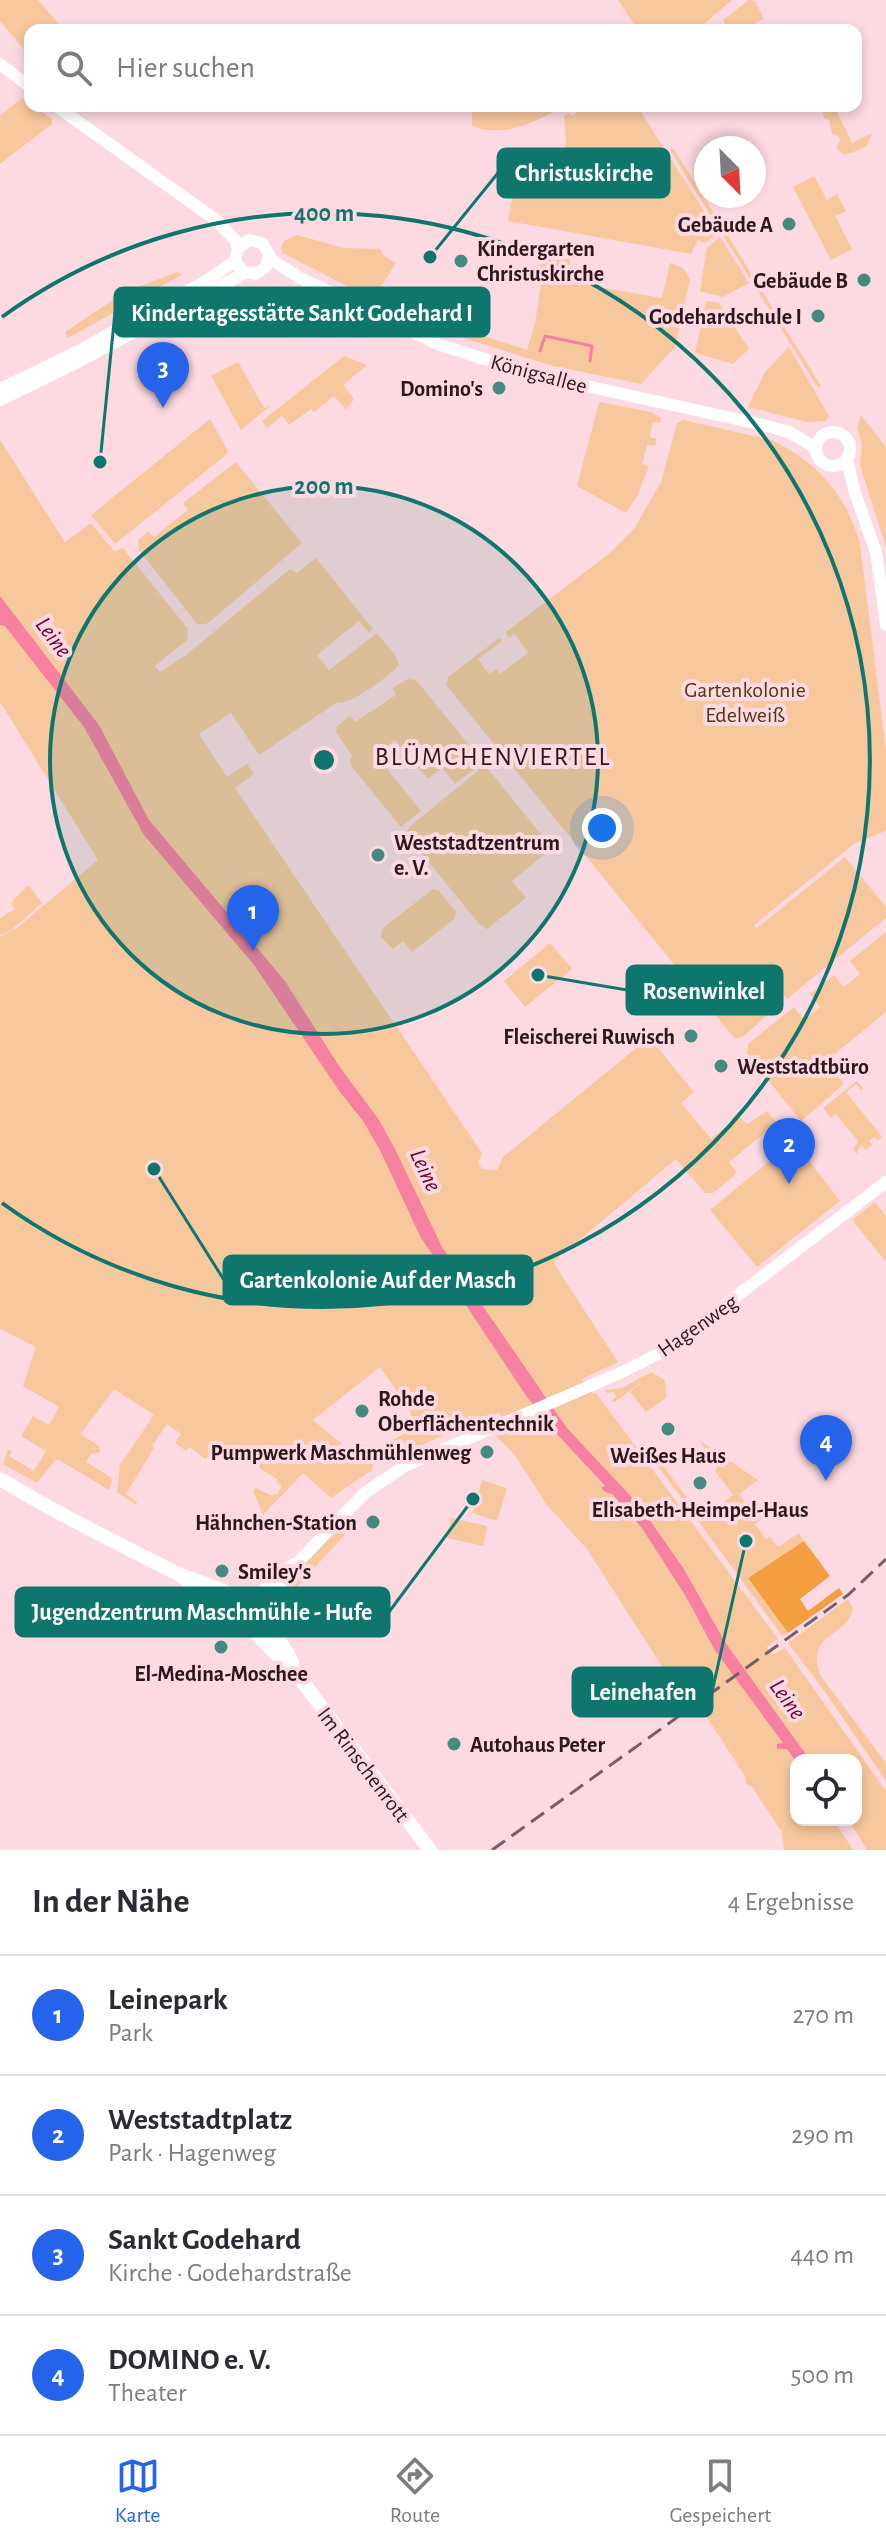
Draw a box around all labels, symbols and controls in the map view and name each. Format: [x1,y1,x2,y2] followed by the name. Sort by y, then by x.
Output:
[24,24,862,112] search box
[52,46,96,90] icon: search
[116,53,255,83] text: Hier suchen
[694,136,766,208] north arrow
[498,149,669,197] callout: Christuskirche
[515,162,653,186] text: Christuskirche
[294,202,354,226] text: 400 m
[678,214,773,236] place label: Gebäude A
[780,215,798,233] marker: Gebäude A
[477,238,604,285] place label: Kindergarten Christuskirche
[452,252,470,270] marker: Kindergarten Christuskirche
[753,270,848,292] place label: Gebäude B
[855,271,873,289] marker: Gebäude B
[115,288,489,336] callout: Kindertagesstätte Sankt Godehard I
[131,302,473,326] text: Kindertagesstätte Sankt Godehard I
[649,306,802,328] place label: Godehardschule I
[809,307,827,325] marker: Godehardschule I
[137,342,189,408] pin: 3
[488,351,589,397] street label: Königsallee
[400,378,483,400] place label: Domino's
[490,379,508,397] marker: Domino's
[294,475,354,499] text: 200 m
[30,613,76,662] water label: Leine
[684,679,806,726] park label: Gartenkolonie Edelweiß
[375,743,611,770] district label: BLÜMCHENVIERTEL
[310,746,338,774] centre of rings
[582,808,622,848] your location
[394,832,560,879] place label: Weststadtzentrum e. V.
[369,846,387,864] marker: Weststadtzentrum e. V.
[227,885,279,951] pin: 1
[627,966,782,1014] callout: Rosenwinkel
[643,980,765,1004] text: Rosenwinkel
[503,1026,675,1048] place label: Fleischerei Ruwisch
[682,1027,700,1045] marker: Fleischerei Ruwisch
[737,1056,869,1078] place label: Weststadtbüro
[712,1057,730,1075] marker: Weststadtbüro
[763,1118,815,1184] pin: 2
[405,1145,445,1195] water label: Leine
[224,1256,532,1304] callout: Gartenkolonie Auf der Masch
[240,1269,516,1293] text: Gartenkolonie Auf der Masch
[654,1290,742,1361] street label: Hagenweg
[378,1388,554,1435] place label: Rohde Oberflächentechnik
[353,1402,371,1420] marker: Rohde Oberflächentechnik
[800,1415,852,1481] pin: 4
[659,1420,677,1438] marker: Weißes Haus
[211,1442,472,1464] place label: Pumpwerk Maschmühlenweg
[478,1443,496,1461] marker: Pumpwerk Maschmühlenweg
[610,1445,726,1467] place label: Weißes Haus
[691,1474,709,1492] marker: Elisabeth-Heimpel-Haus
[592,1499,808,1521] place label: Elisabeth-Heimpel-Haus
[195,1512,357,1534] place label: Hähnchen-Station
[364,1513,382,1531] marker: Hähnchen-Station
[238,1561,311,1584] place label: Smiley's
[213,1562,231,1580] marker: Smiley's
[16,1588,389,1636] callout: Jugendzentrum Maschmühle - Hufe
[32,1601,372,1625] text: Jugendzentrum Maschmühle - Hufe
[212,1638,230,1656] marker: El-Medina-Moschee
[134,1663,308,1685] place label: El-Medina-Moschee
[573,1668,712,1716] callout: Leinehafen
[765,1675,810,1724] water label: Leine
[589,1681,697,1705] text: Leinehafen
[313,1703,413,1826] street label: Im Rinschenrott
[470,1734,605,1756] place label: Autohaus Peter
[445,1735,463,1753] marker: Autohaus Peter
[790,1754,862,1826] map controls
[790,1754,862,1826] button: locate
[32,1885,189,1919] text: In der Nähe
[728,1889,854,1915] text: 4 Ergebnisse
[108,1985,228,2015] text: Leinepark
[53,2002,63,2028] text: 1
[793,2002,854,2028] text: 270 m
[108,2020,153,2046] text: Park
[108,2105,292,2135] text: Weststadtplatz
[52,2122,64,2148] text: 2
[791,2122,854,2148] text: 290 m
[108,2140,276,2166] text: Park · Hagenweg
[108,2225,301,2255] text: Sankt Godehard
[52,2242,64,2268] text: 3
[790,2242,854,2268] text: 440 m
[108,2260,352,2286] text: Kirche · Godehardstraße
[108,2345,271,2375] text: DOMINO e. V.
[51,2362,65,2388] text: 4
[791,2362,854,2388] text: 500 m
[108,2380,186,2406] text: Theater
[115,2454,160,2528] tab: Karte
[390,2454,440,2528] tab: Route
[669,2454,771,2528] tab: Gespeichert

